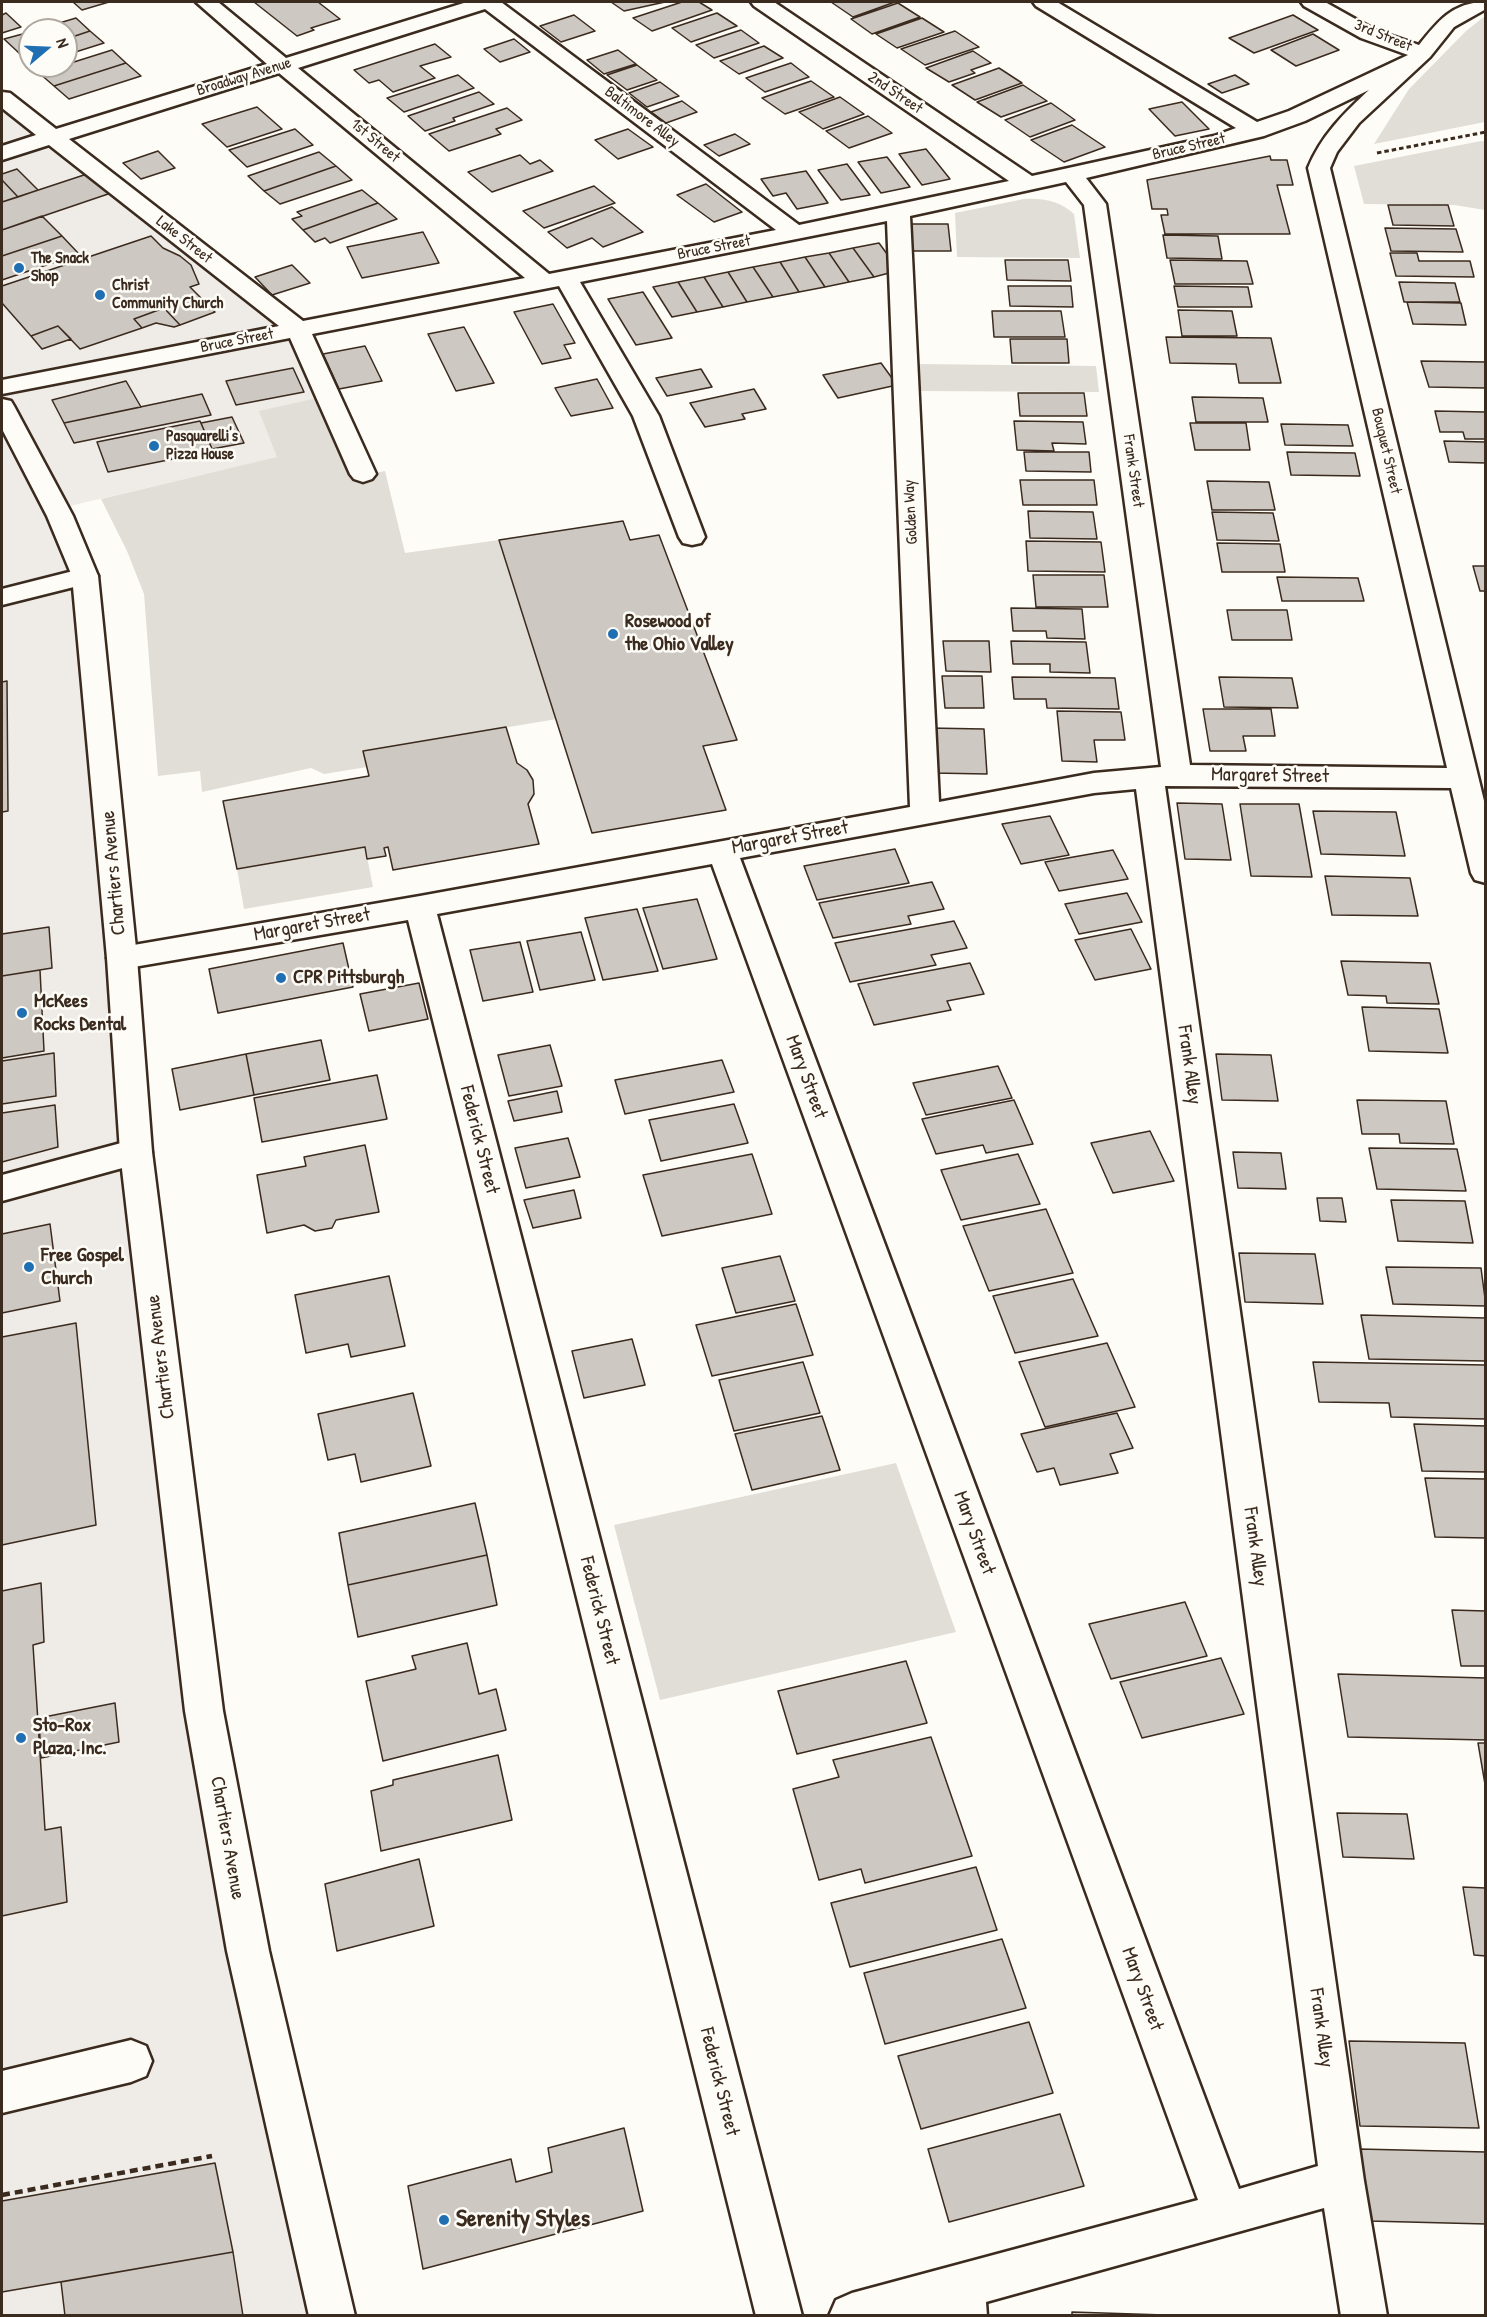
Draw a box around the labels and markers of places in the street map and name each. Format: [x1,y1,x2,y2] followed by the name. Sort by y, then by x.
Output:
[31,249,89,287] place label: The Snack Shop
[12,261,26,275] marker: The Snack Shop
[112,276,223,314] place label: Christ Community Church
[93,288,107,302] marker: Christ Community Church
[166,427,238,465] place label: Pasquarelli's Pizza House
[147,439,161,453] marker: Pasquarelli's Pizza House
[625,610,734,657] place label: Rosewood of the Ohio Valley
[606,627,620,641] marker: Rosewood of the Ohio Valley
[293,966,404,990] place label: CPR Pittsburgh
[274,971,288,985] marker: CPR Pittsburgh
[34,990,126,1037] place label: McKees Rocks Dental
[15,1006,29,1020] marker: McKees Rocks Dental
[41,1244,124,1291] place label: Free Gospel Church
[22,1260,36,1274] marker: Free Gospel Church
[33,1714,107,1761] place label: Sto-Rox Plaza, Inc.
[14,1731,28,1745] marker: Sto-Rox Plaza, Inc.
[456,2206,590,2234] place label: Serenity Styles
[437,2213,451,2227] marker: Serenity Styles

